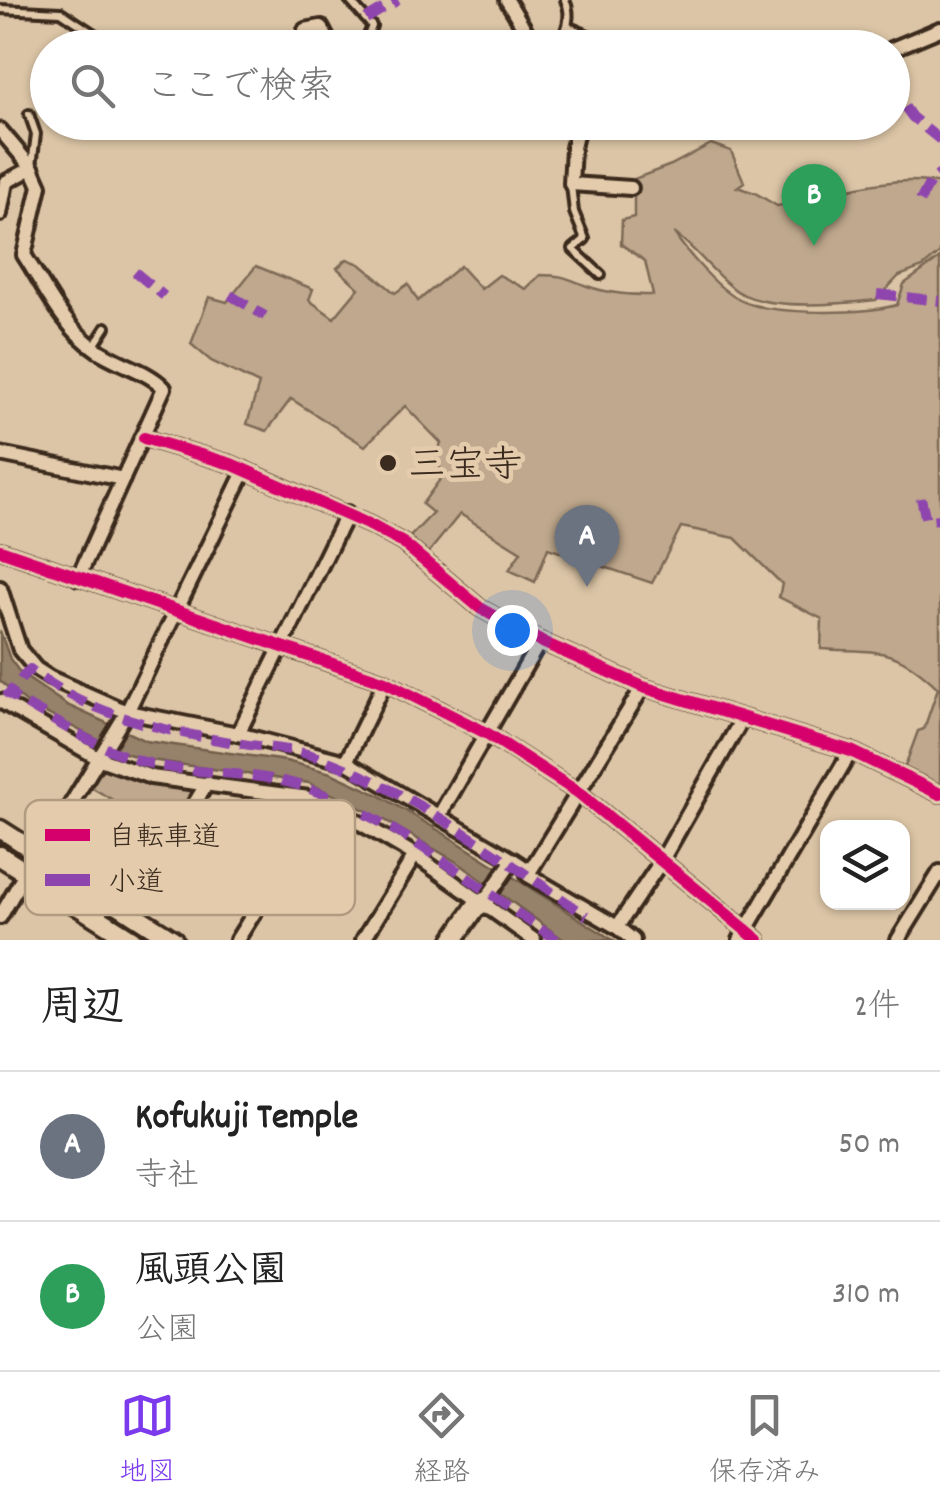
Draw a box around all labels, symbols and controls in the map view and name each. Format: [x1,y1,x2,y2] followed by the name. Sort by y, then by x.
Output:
[30,30,910,140] search box
[65,58,120,113] icon: search
[145,62,335,117] text: ここで検索
[782,164,846,246] pin: B
[408,441,522,496] place label: 三宝寺
[377,452,399,474] marker: 三宝寺
[554,504,620,587] pin: A
[487,605,538,656] your location
[25,800,355,915] legend
[108,820,220,860] text: 自転車道
[820,820,910,910] map controls
[820,820,910,910] button: layers
[108,865,164,905] text: 小道
[40,981,124,1041] text: 周辺
[854,986,900,1032] text: 2件
[135,1092,358,1147] text: Kofukuji Temple
[64,1123,81,1169] text: A
[838,1123,900,1169] text: 50 m
[135,1155,199,1201] text: 寺社
[135,1246,287,1301] text: 風頭公園
[65,1273,80,1319] text: B
[832,1273,900,1319] text: 310 m
[135,1309,199,1355] text: 公園
[119,1388,175,1495] tab: 地図
[414,1388,470,1495] tab: 経路
[709,1388,821,1495] tab: 保存済み

